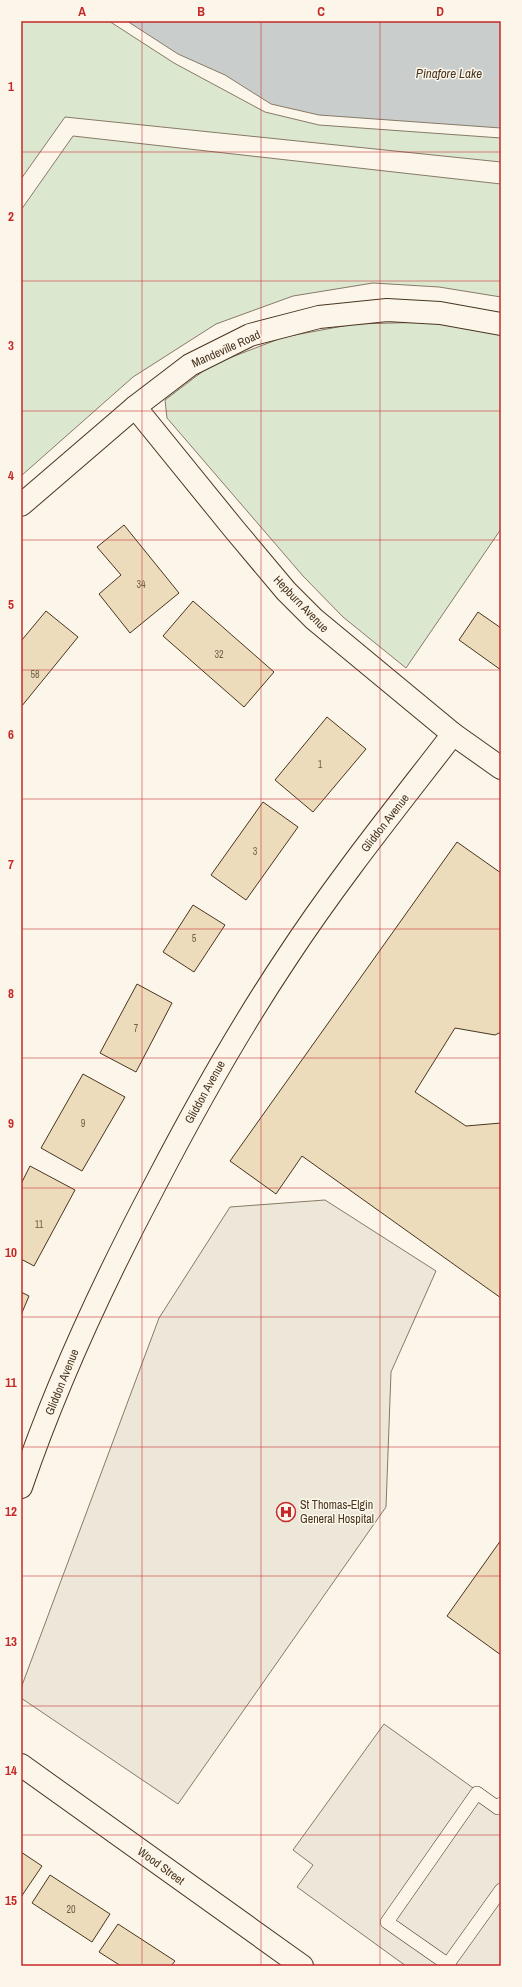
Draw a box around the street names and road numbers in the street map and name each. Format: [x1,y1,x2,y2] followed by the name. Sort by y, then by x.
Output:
[189,327,263,371] street label: Mandeville Road
[270,572,332,636] street label: Hepburn Avenue
[357,791,413,855] street label: Gliddon Avenue
[181,1058,229,1126] street label: Gliddon Avenue
[41,1347,83,1417] street label: Gliddon Avenue
[134,1844,188,1889] street label: Wood Street

